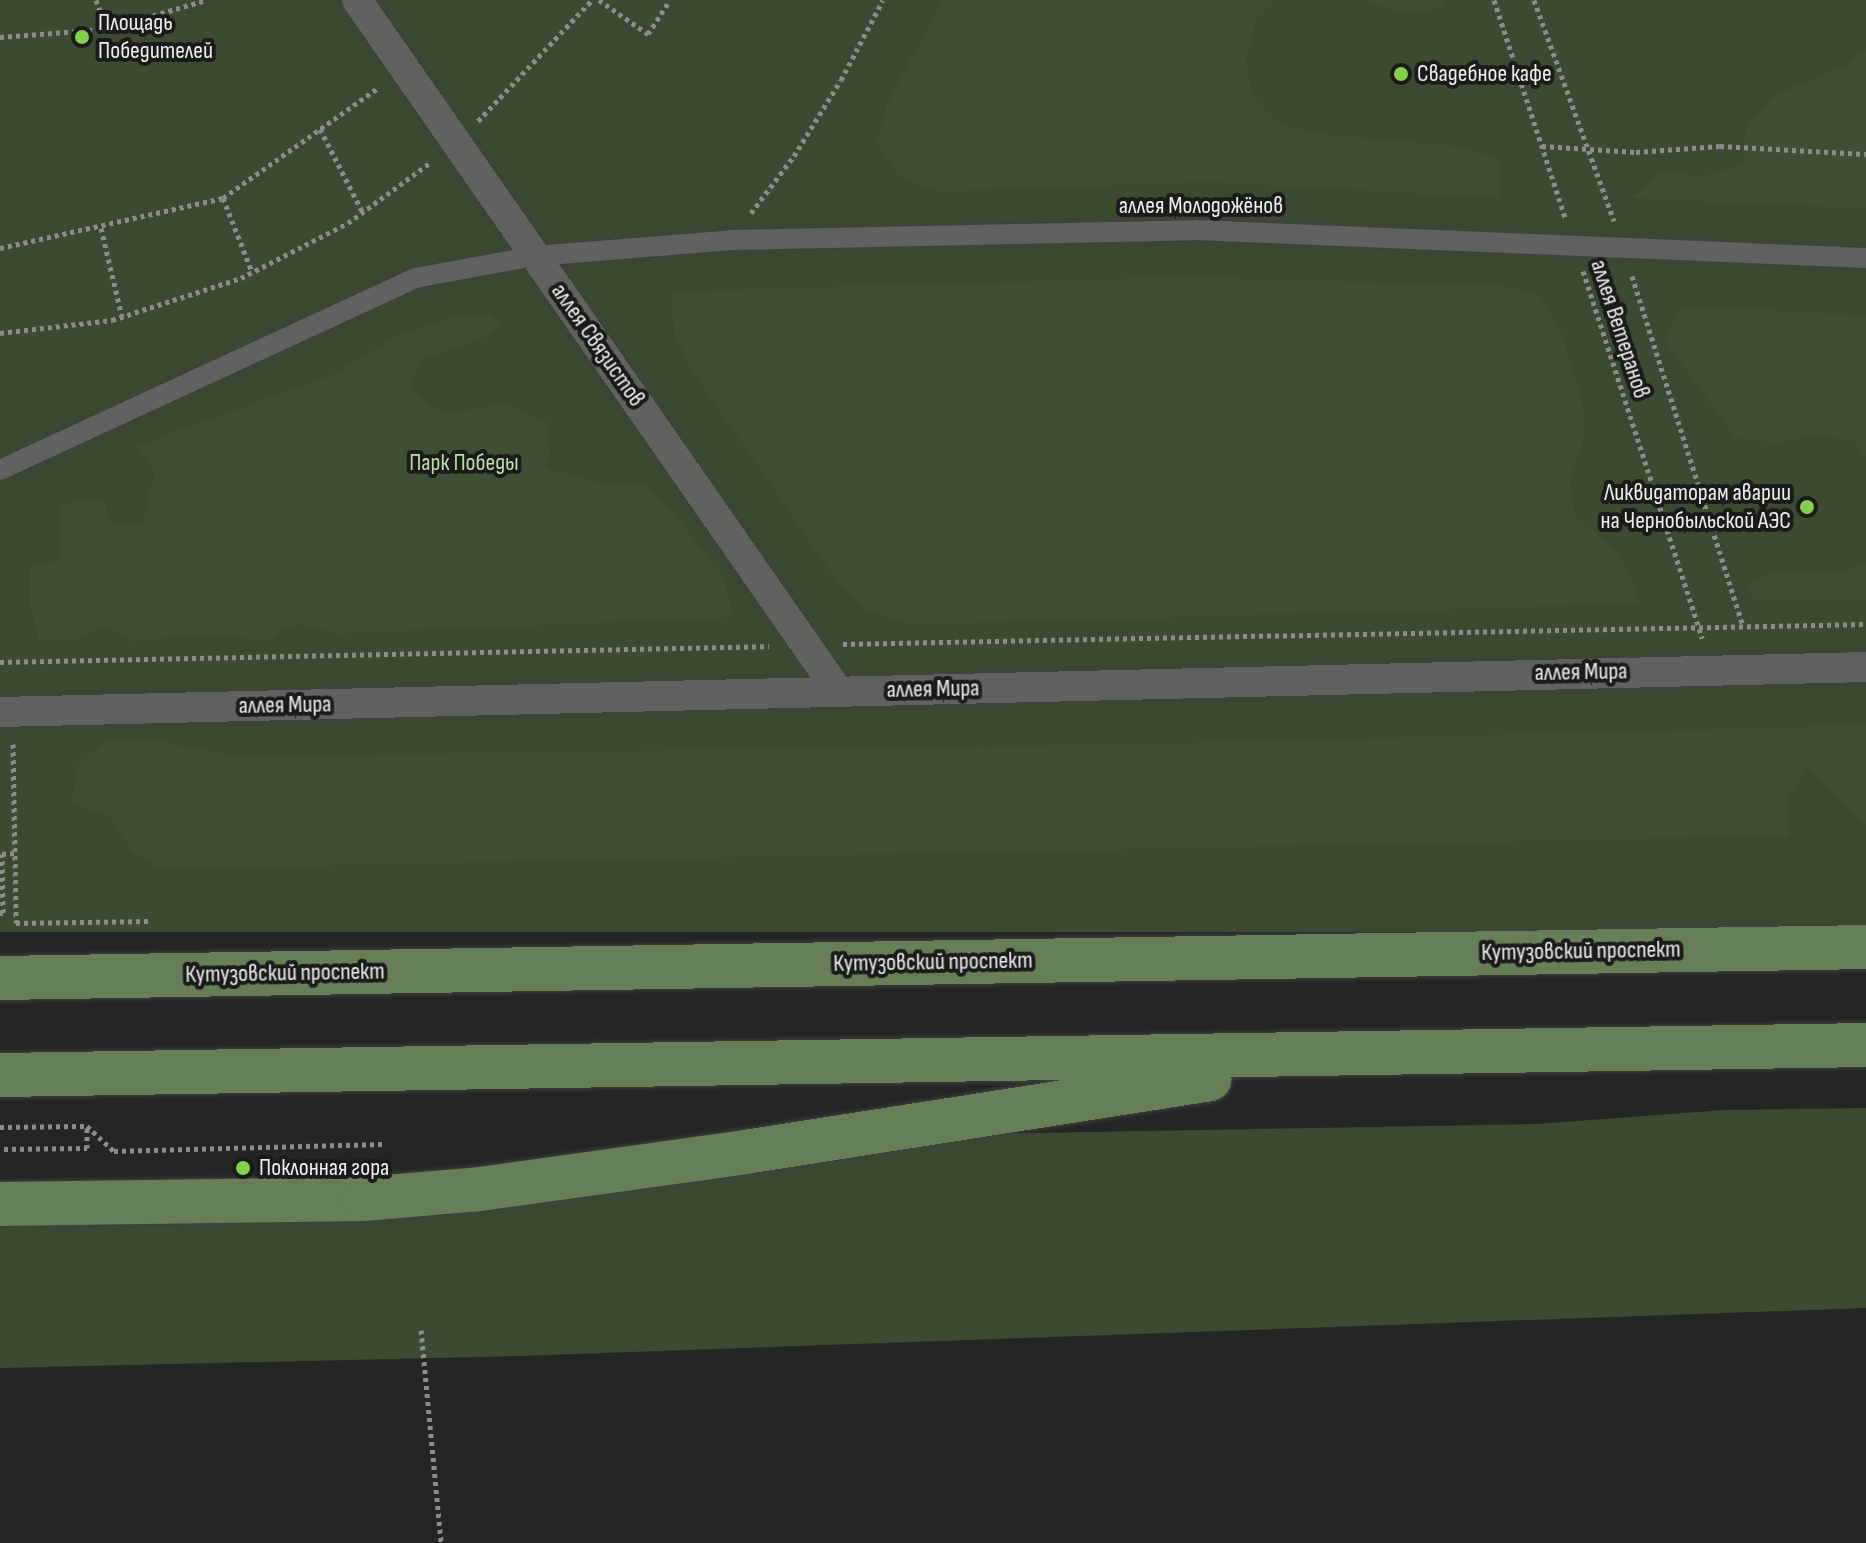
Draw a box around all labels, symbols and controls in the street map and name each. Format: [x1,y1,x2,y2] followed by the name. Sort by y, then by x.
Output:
[98,9,213,65] place label: Площадь Победителей
[73,28,91,46] marker: Площадь Победителей
[1417,60,1552,88] place label: Свадебное кафе
[1392,65,1410,83] marker: Свадебное кафе
[1119,192,1283,220] street label: аллея Молодожёнов
[1584,256,1656,402] street label: аллея Ветеранов
[545,278,651,412] street label: аллея Связистов
[409,449,519,477] park label: Парк Победы
[1600,479,1791,535] place label: Ликвидаторам аварии на Чернобыльской АЭС
[1798,498,1816,516] marker: Ликвидаторам аварии на Чернобыльской АЭС
[1534,657,1628,687] street label: аллея Мира
[886,674,980,704] street label: аллея Мира
[238,690,332,720] street label: аллея Мира
[1481,935,1681,967] street label: Кутузовский проспект
[833,946,1033,978] street label: Кутузовский проспект
[185,957,385,989] street label: Кутузовский проспект
[259,1154,389,1182] place label: Поклонная гора
[234,1159,252,1177] marker: Поклонная гора

